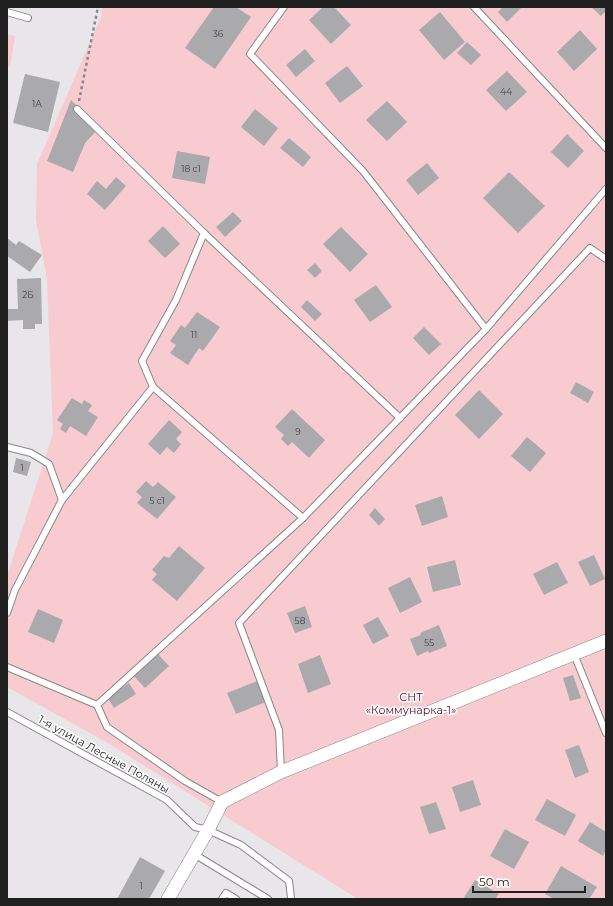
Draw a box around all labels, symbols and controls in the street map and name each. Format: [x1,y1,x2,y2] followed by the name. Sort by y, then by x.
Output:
[213,28,224,39] house number: 36
[500,86,512,97] house number: 44
[32,98,42,109] house number: 1А
[181,163,201,174] house number: 18 с1
[22,289,34,300] house number: 2Б
[191,329,197,340] house number: 11
[295,426,301,437] house number: 9
[20,462,24,473] house number: 1
[149,495,165,506] house number: 5 с1
[295,615,306,626] house number: 58
[424,637,434,648] house number: 55
[366,690,456,717] park label: СНТ «Коммунарка-1»
[36,712,172,796] street label: 1-я улица Лесные Поляны
[473,868,585,894] scale bar
[479,874,510,889] text: 50 m
[139,880,143,891] house number: 1

